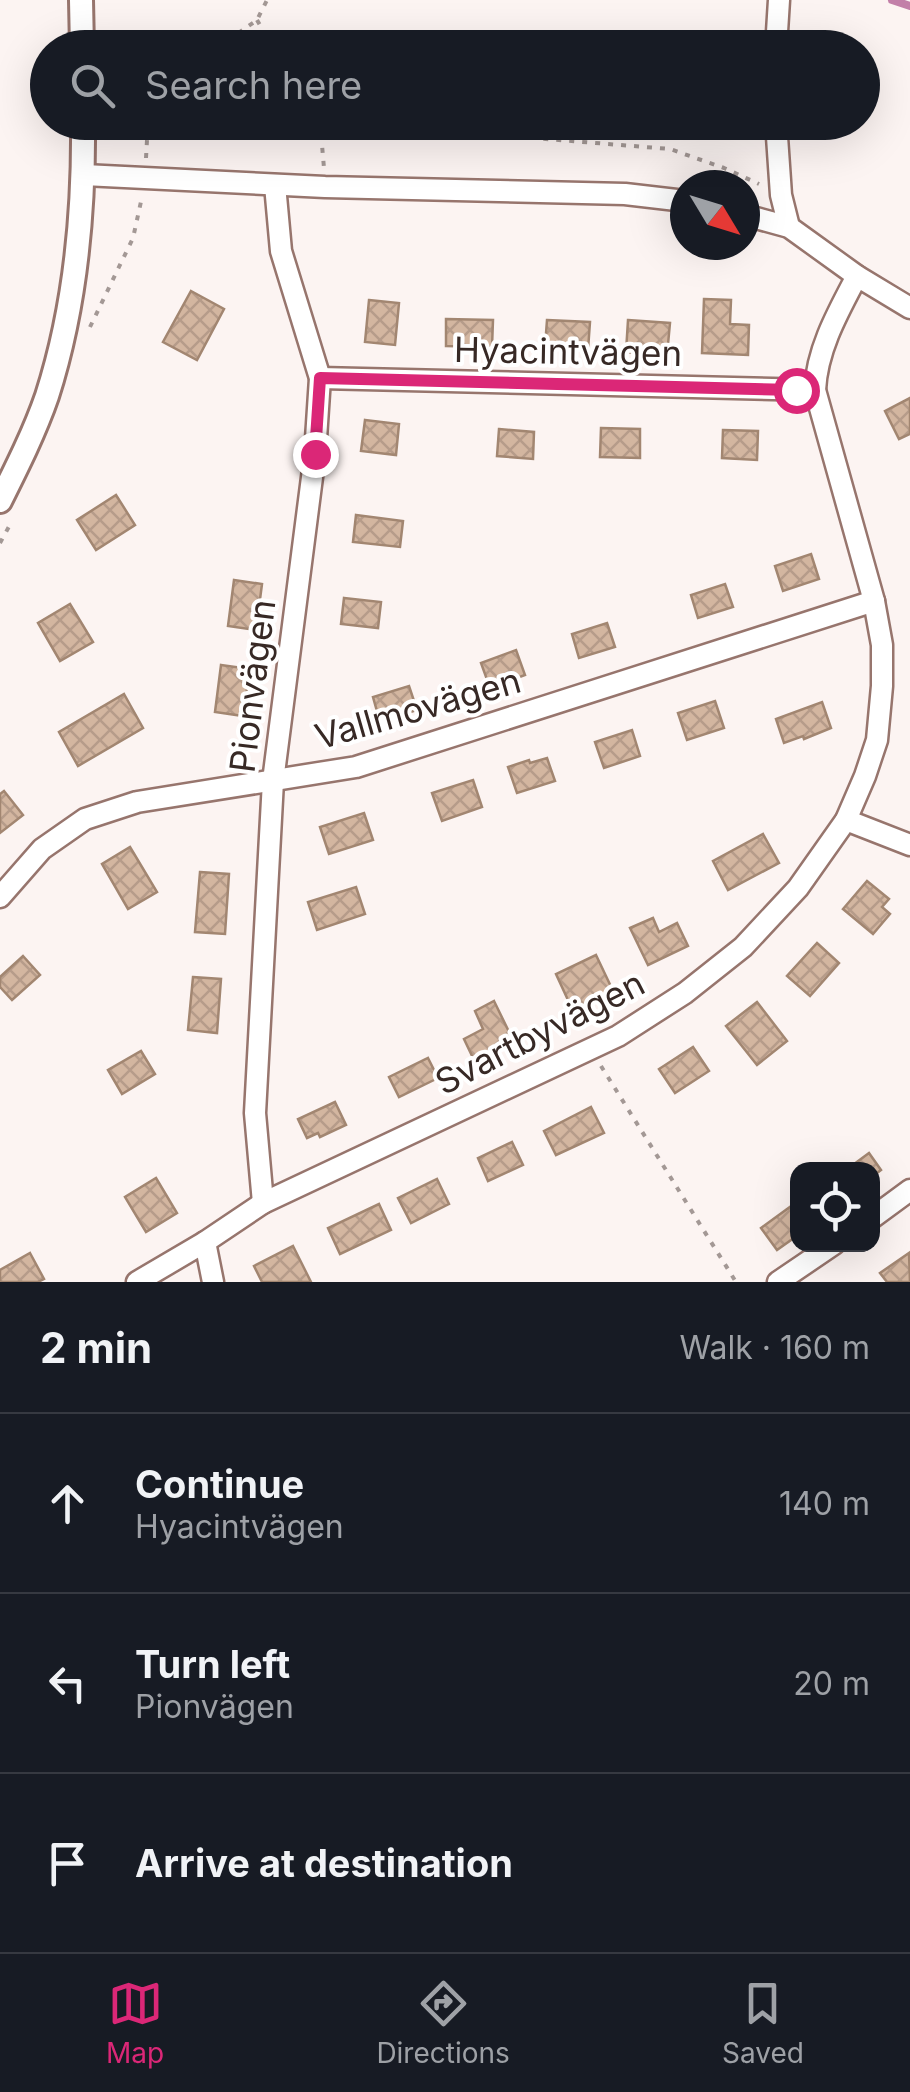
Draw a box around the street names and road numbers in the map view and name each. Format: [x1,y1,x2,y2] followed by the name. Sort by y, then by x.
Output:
[454,328,683,374] street label: Hyacintvägen
[221,597,283,775] street label: Pionvägen
[310,659,525,757] street label: Vallmovägen
[428,961,651,1103] street label: Svartbyvägen

